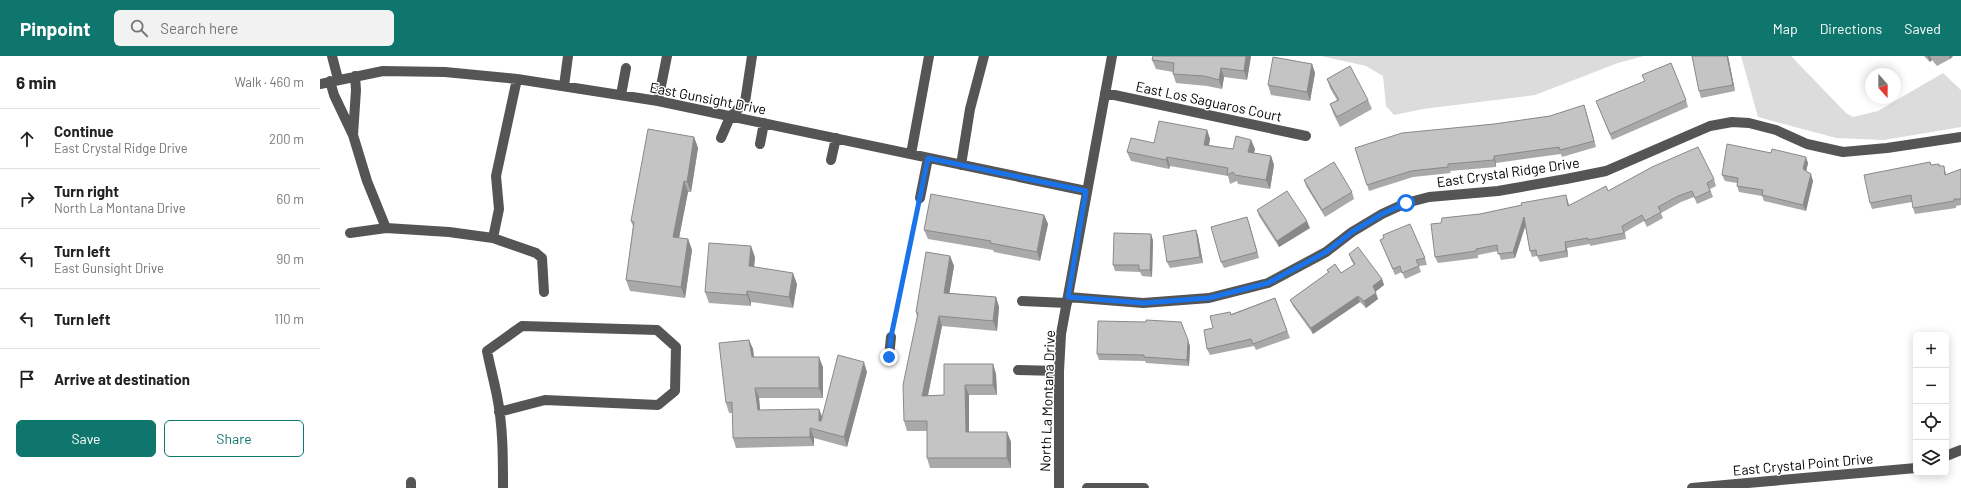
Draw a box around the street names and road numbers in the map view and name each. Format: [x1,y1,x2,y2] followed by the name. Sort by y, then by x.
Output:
[1134,77,1284,125] street label: East Los Saguaros Court
[648,78,768,118] street label: East Gunsight Drive
[1436,154,1580,190] street label: East Crystal Ridge Drive
[1036,330,1058,472] street label: North La Montana Drive
[1732,449,1874,479] street label: East Crystal Point Drive

